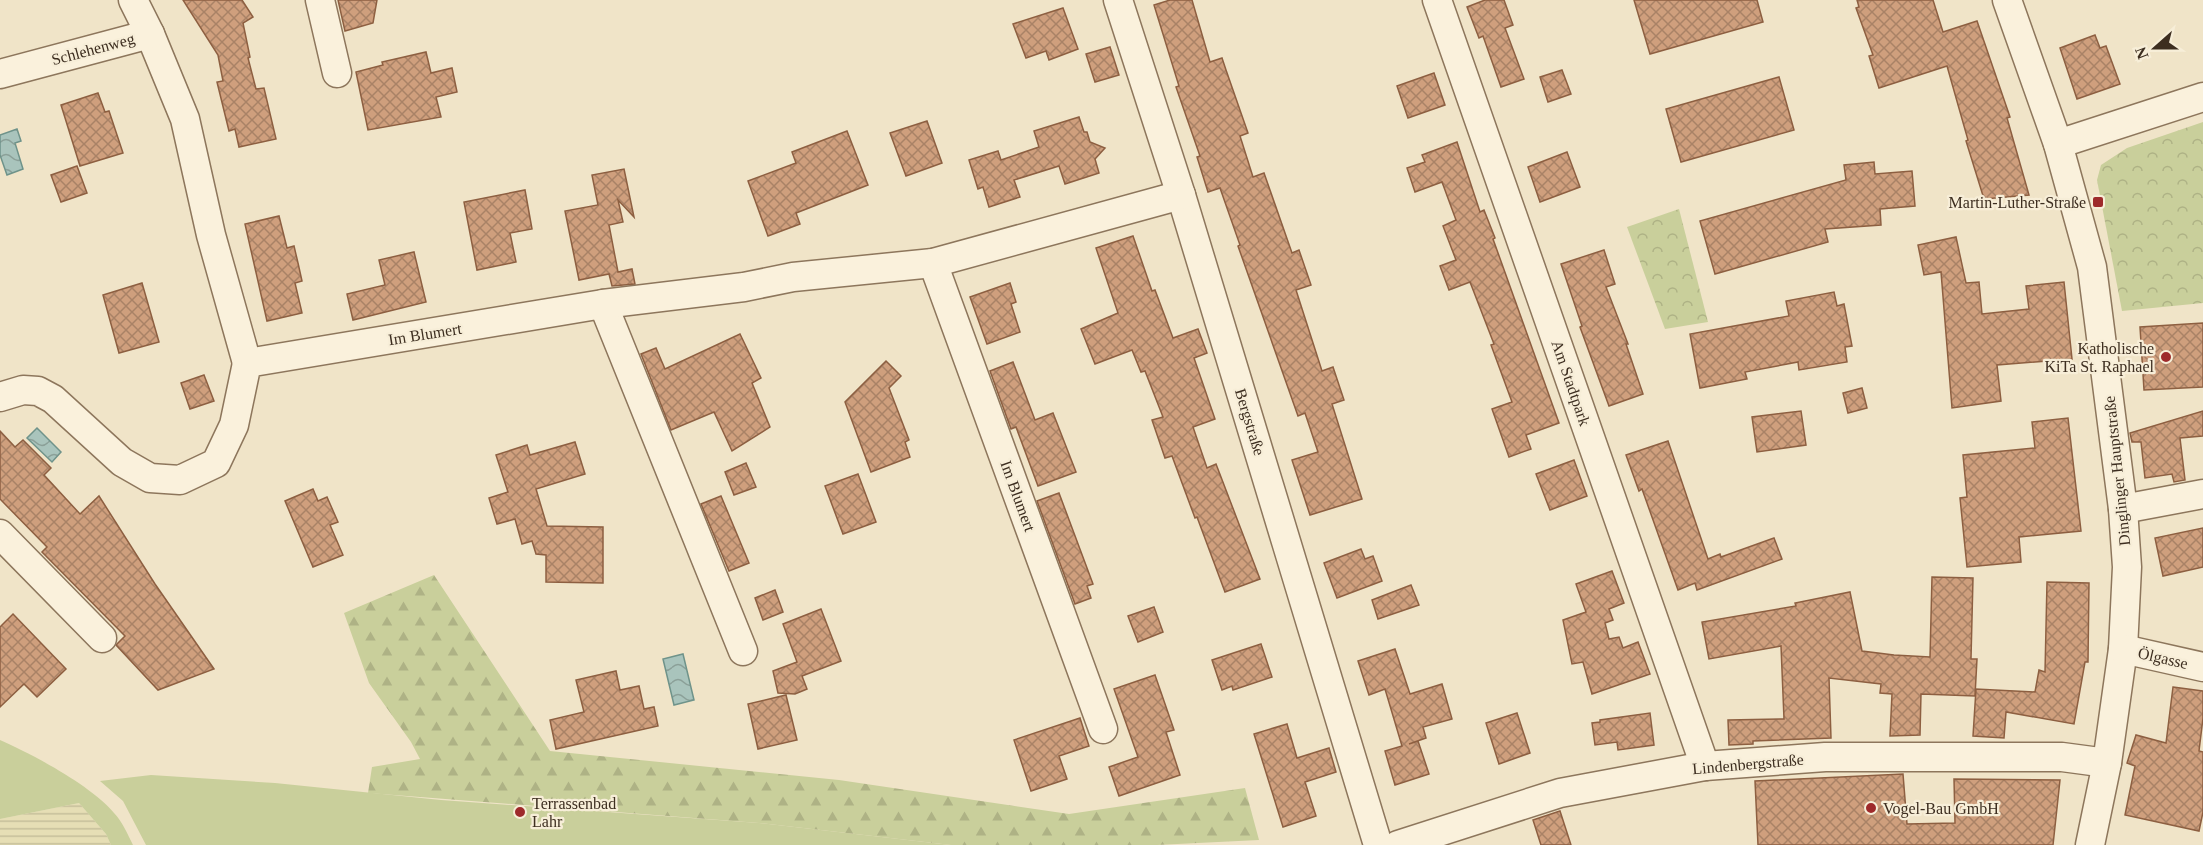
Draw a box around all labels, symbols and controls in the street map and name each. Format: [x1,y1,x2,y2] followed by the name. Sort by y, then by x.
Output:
[2125,18,2185,78] north arrow
[50,30,137,69] street label: Schlehenweg
[2131,44,2151,62] text: N
[1949,194,2086,211] place label: Martin-Luther-Straße
[2091,195,2105,209] marker: Martin-Luther-Straße
[387,320,464,348] street label: Im Blumert
[1547,338,1594,428] street label: Am Stadtpark
[2044,340,2155,376] place label: Katholische KiTa St. Raphael
[2159,350,2173,364] marker: Katholische KiTa St. Raphael
[1231,387,1268,458] street label: Bergstraße
[2101,395,2134,547] street label: Dinglinger Hauptstraße
[997,458,1039,534] street label: Im Blumert
[2136,644,2190,673] street label: Ölgasse
[1692,751,1804,778] street label: Lindenbergstraße
[532,795,616,830] place label: Terrassenbad Lahr
[1883,800,1999,818] place label: Vogel-Bau GmbH
[1864,801,1878,815] marker: Vogel-Bau GmbH
[513,805,527,819] marker: Terrassenbad Lahr

